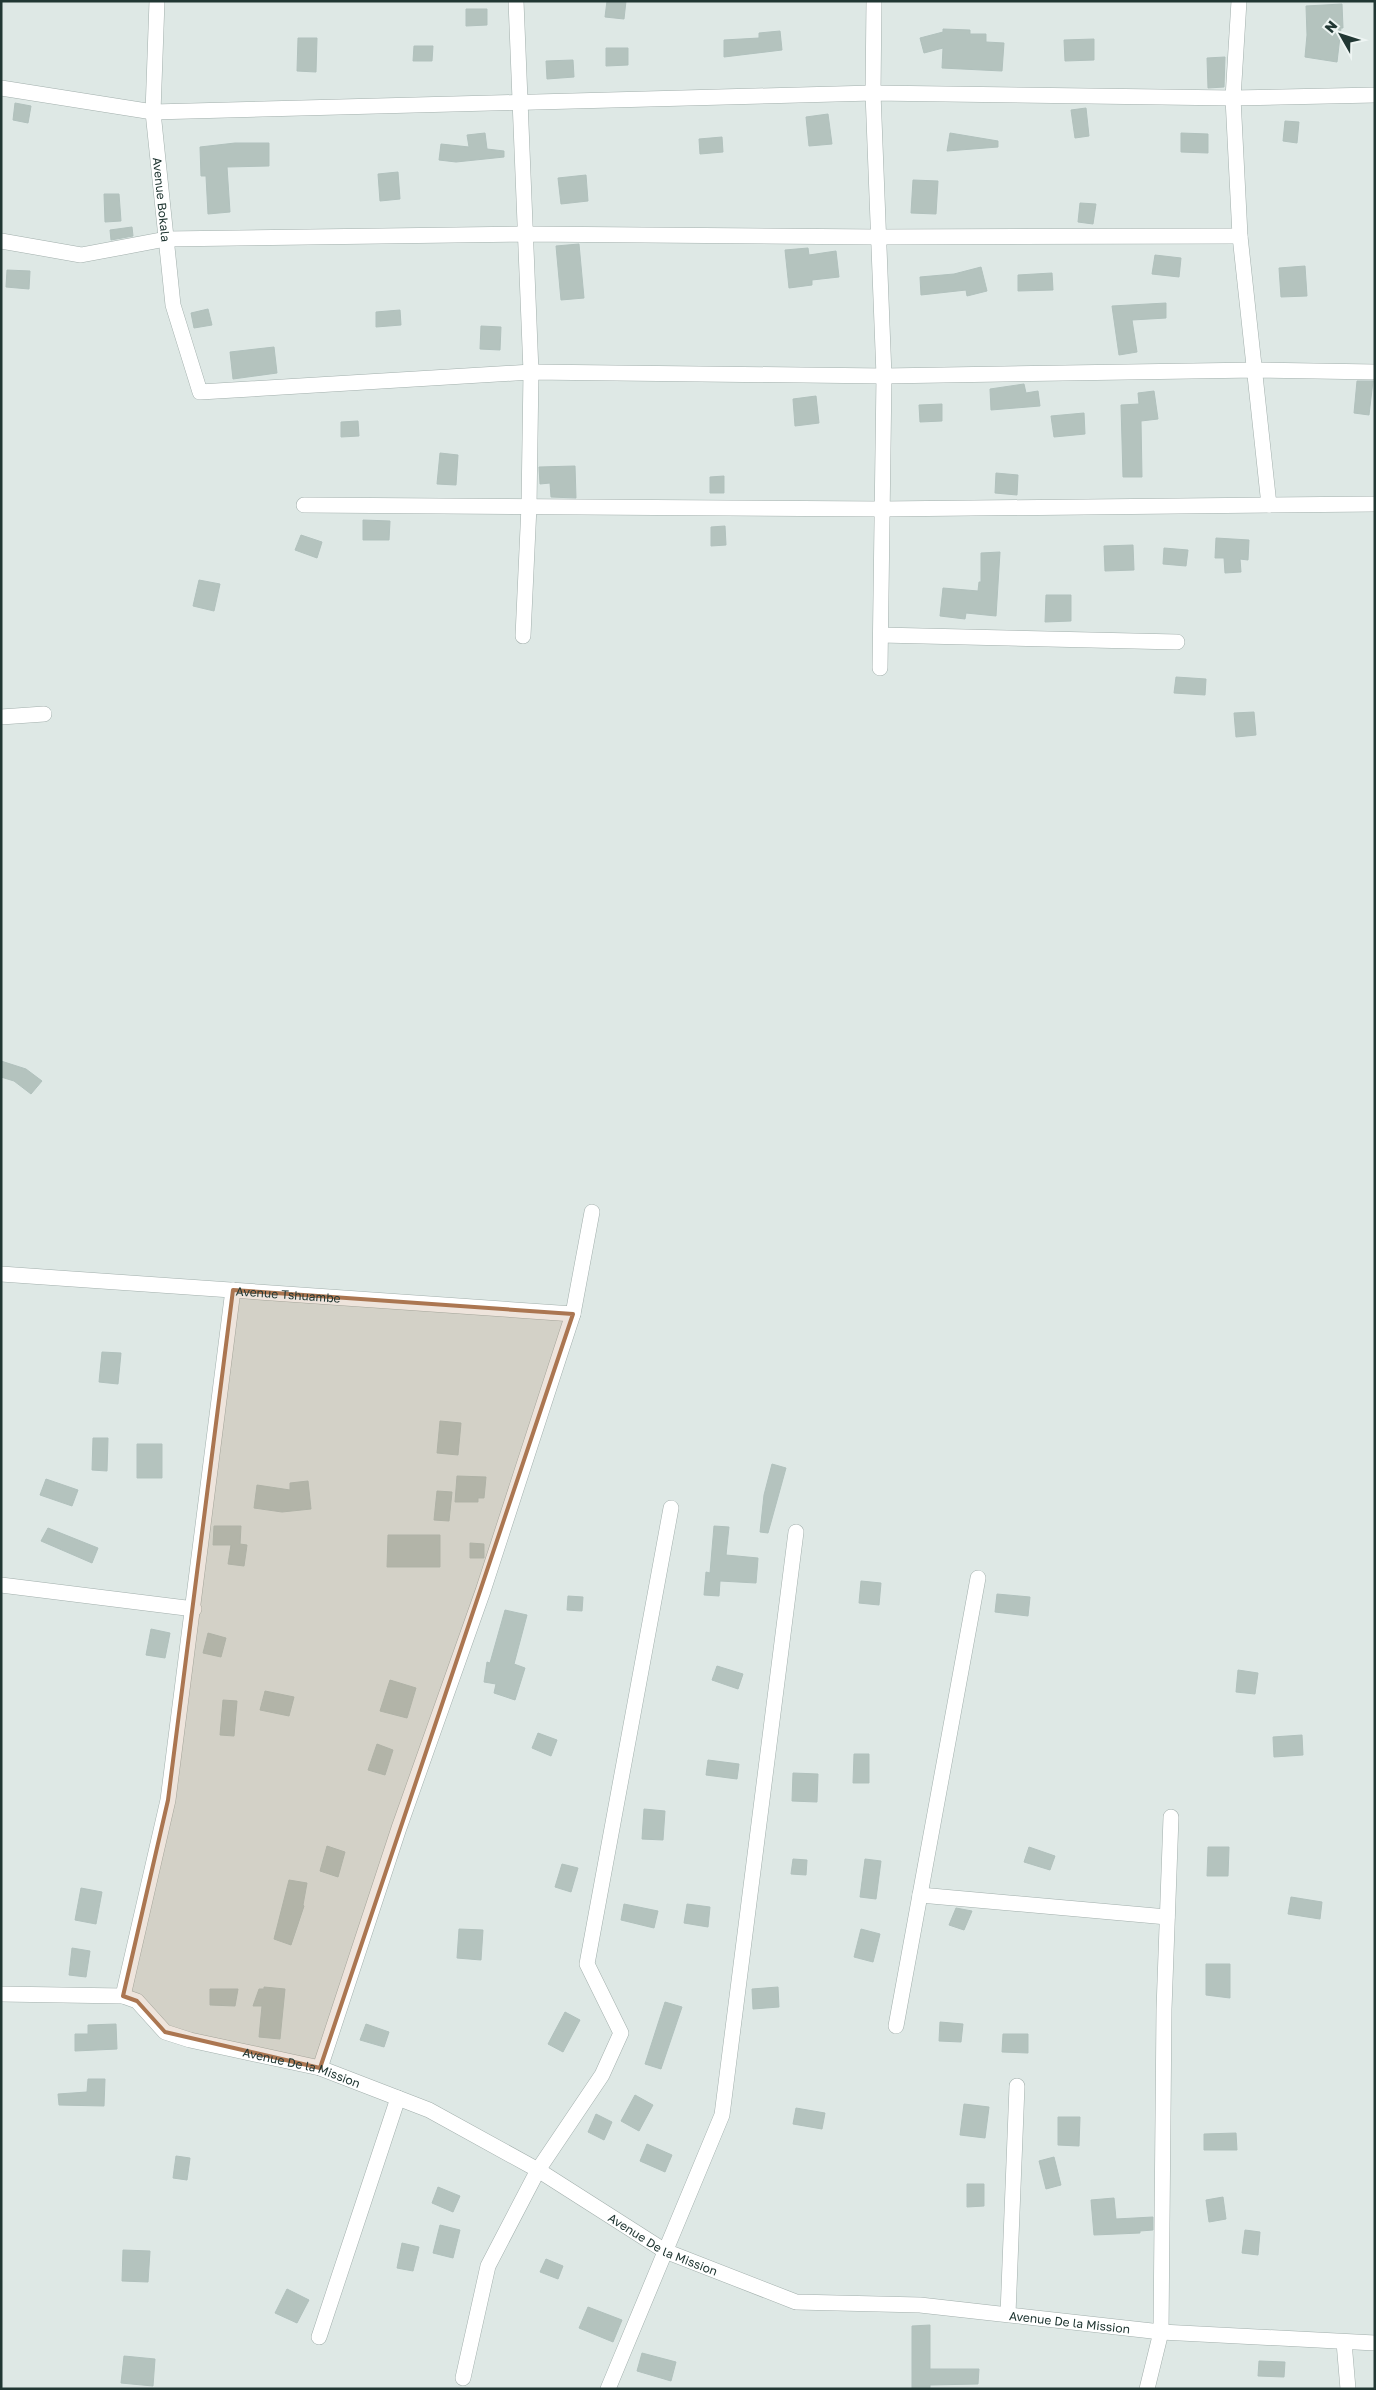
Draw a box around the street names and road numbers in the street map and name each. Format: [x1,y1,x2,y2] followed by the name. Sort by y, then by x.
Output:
[150,157,174,242] street label: Avenue Bokala
[235,1283,341,1305] street label: Avenue Tshuambe
[242,2044,363,2090] street label: Avenue De la Mission
[606,2209,720,2278] street label: Avenue De la Mission
[1008,2308,1131,2336] street label: Avenue De la Mission

